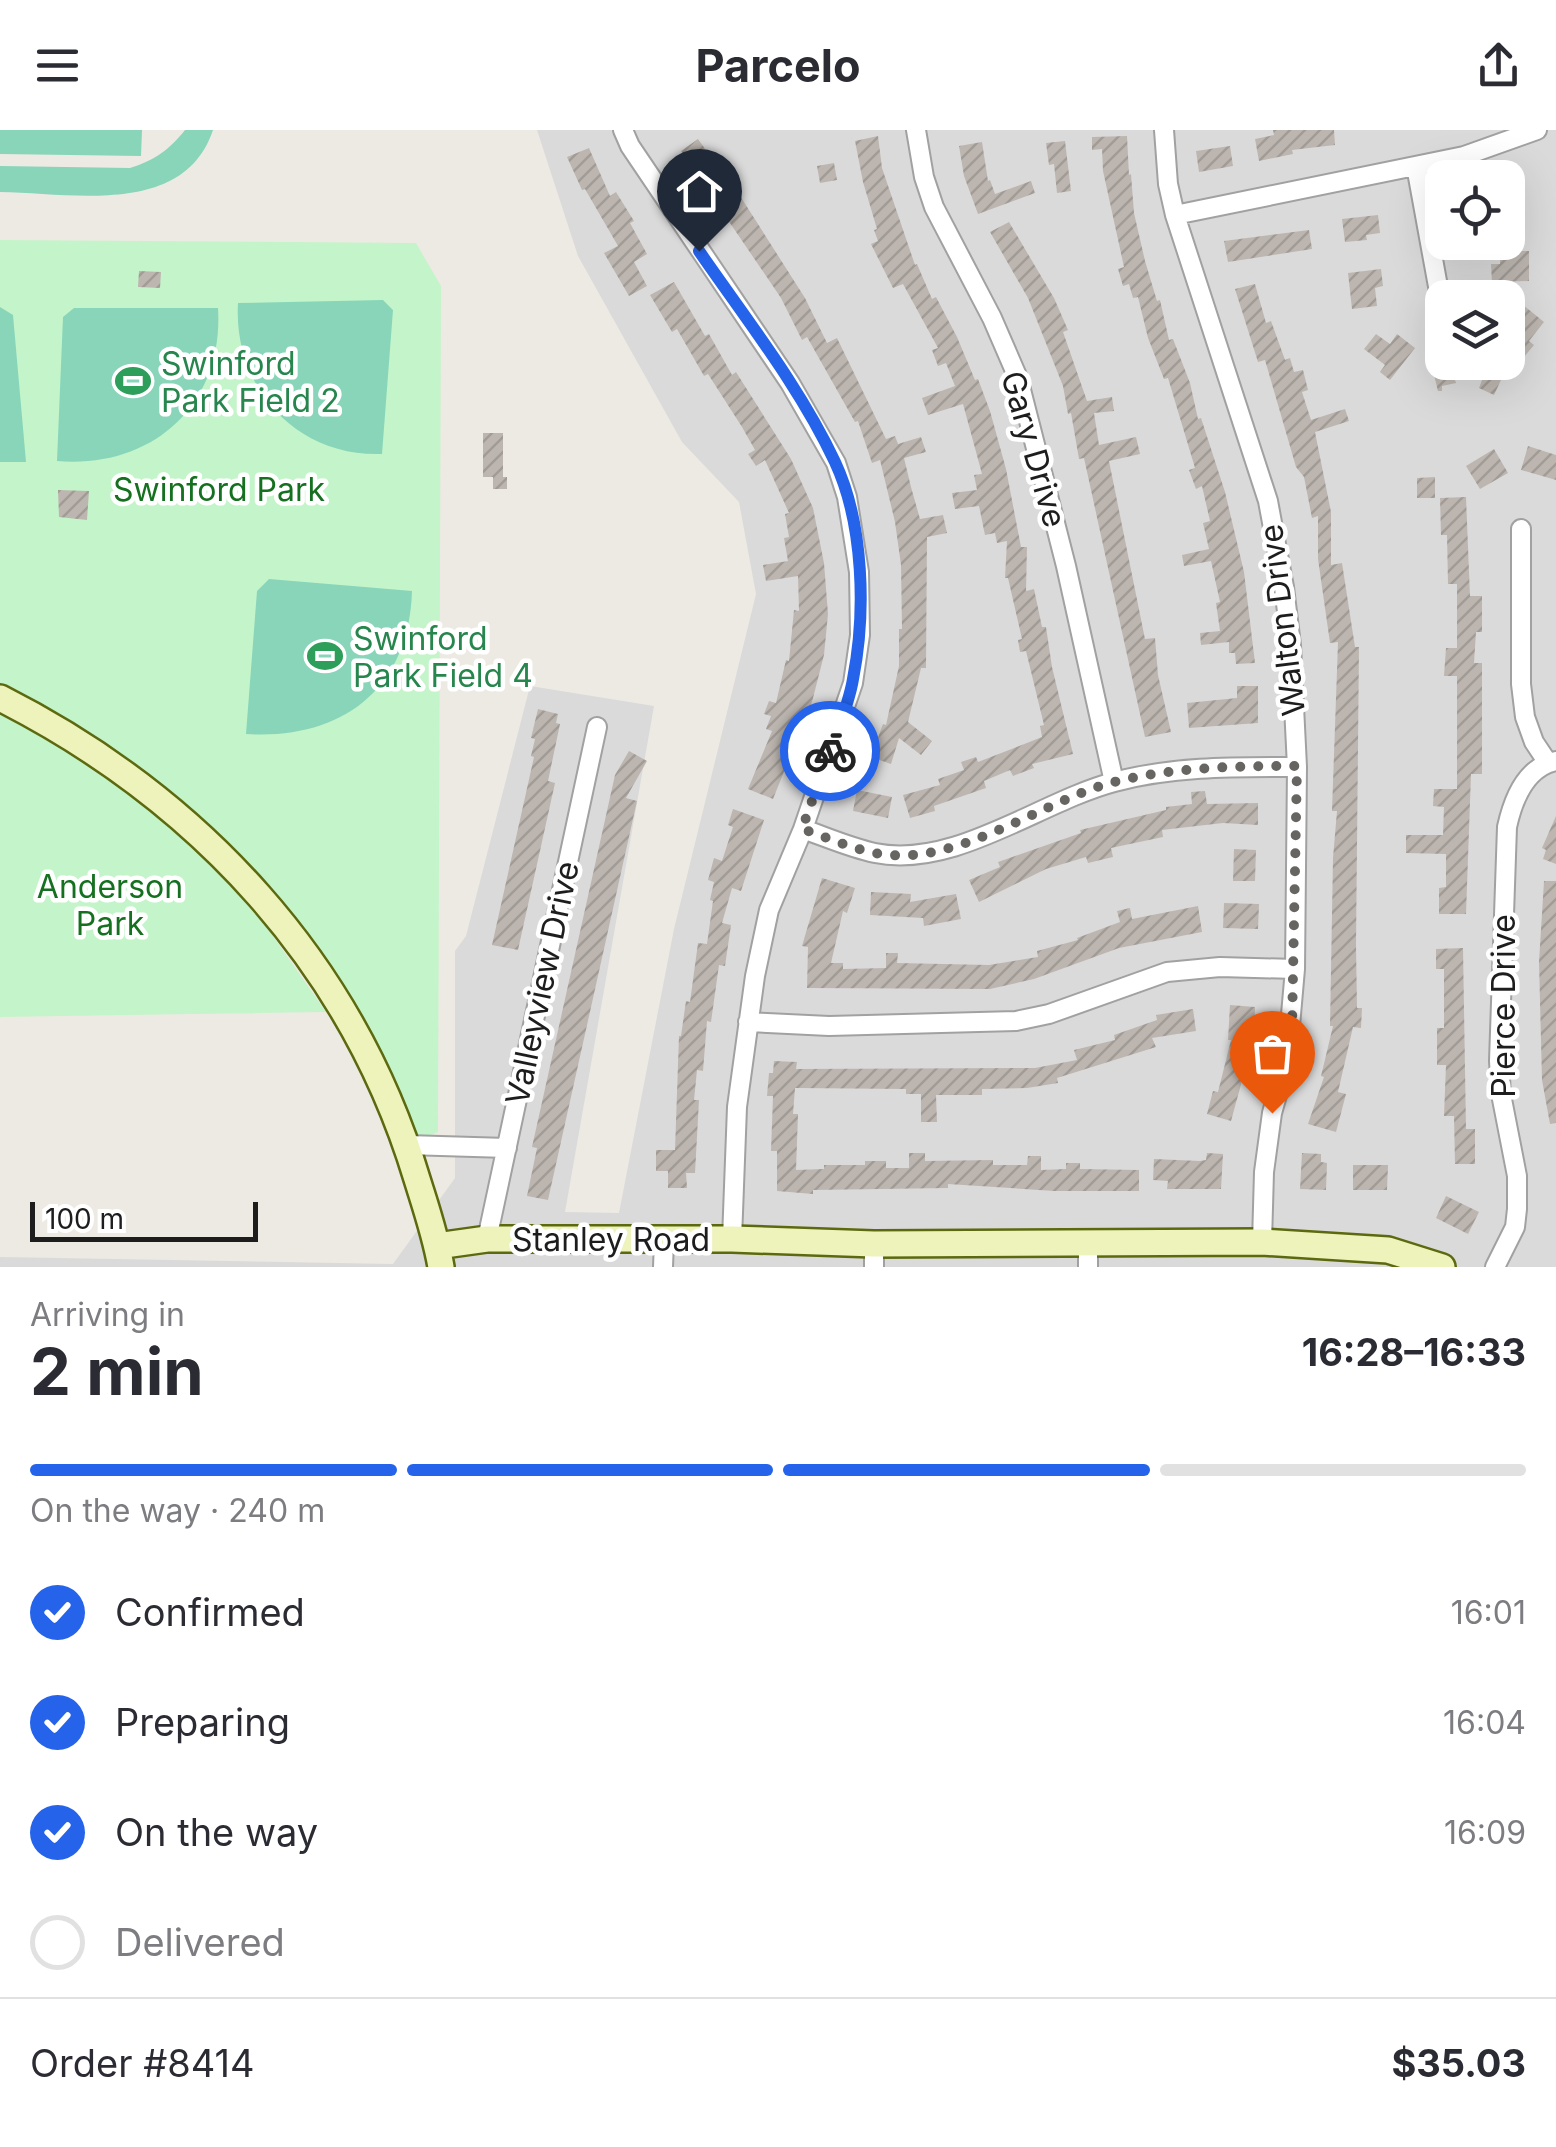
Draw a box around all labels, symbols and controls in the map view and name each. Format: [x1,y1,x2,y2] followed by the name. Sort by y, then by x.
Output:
[30,38,85,93] icon: menu
[695,38,861,93] text: Parcelo
[1471,38,1526,93] icon: share
[657,149,742,252] pin
[1425,160,1525,380] map controls
[1425,160,1525,260] button: locate
[672,164,727,219] icon: home
[1425,280,1525,380] button: layers
[161,344,340,420] place label: Swinford Park Field 2
[114,362,152,400] sports icon: Swinford Park Field 2
[993,366,1075,532] street label: Gary Drive
[113,470,325,509] park label: Swinford Park
[1251,522,1313,718] street label: Walton Drive
[353,619,533,695] place label: Swinford Park Field 4
[306,637,344,675] sports icon: Swinford Park Field 4
[780,701,880,801] courier
[803,724,858,779] icon: bike
[497,857,587,1109] street label: Valleyview Drive
[37,867,183,943] park label: Anderson Park
[1484,914,1523,1098] street label: Pierce Drive
[1230,1011,1315,1114] pin
[1245,1026,1300,1081] icon: bag
[30,1197,258,1242] scale bar
[45,1202,124,1236] text: 100 m
[512,1220,710,1259] street label: Stanley Road
[30,1295,185,1334] text: Arriving in
[1302,1329,1526,1375] text: 16:28–16:33
[30,1332,204,1411] text: 2 min
[30,1491,325,1530] text: On the way · 240 m
[30,1585,85,1640] icon: check
[115,1589,305,1635] text: Confirmed
[1451,1593,1526,1632] text: 16:01
[30,1695,85,1750] icon: check
[115,1699,290,1745] text: Preparing
[1443,1703,1526,1742] text: 16:04
[30,1805,85,1860] icon: check
[115,1809,318,1855] text: On the way
[1444,1813,1526,1852] text: 16:09
[115,1919,285,1965] text: Delivered
[30,2040,255,2086] text: Order #8414
[1391,2040,1526,2086] text: $35.03

